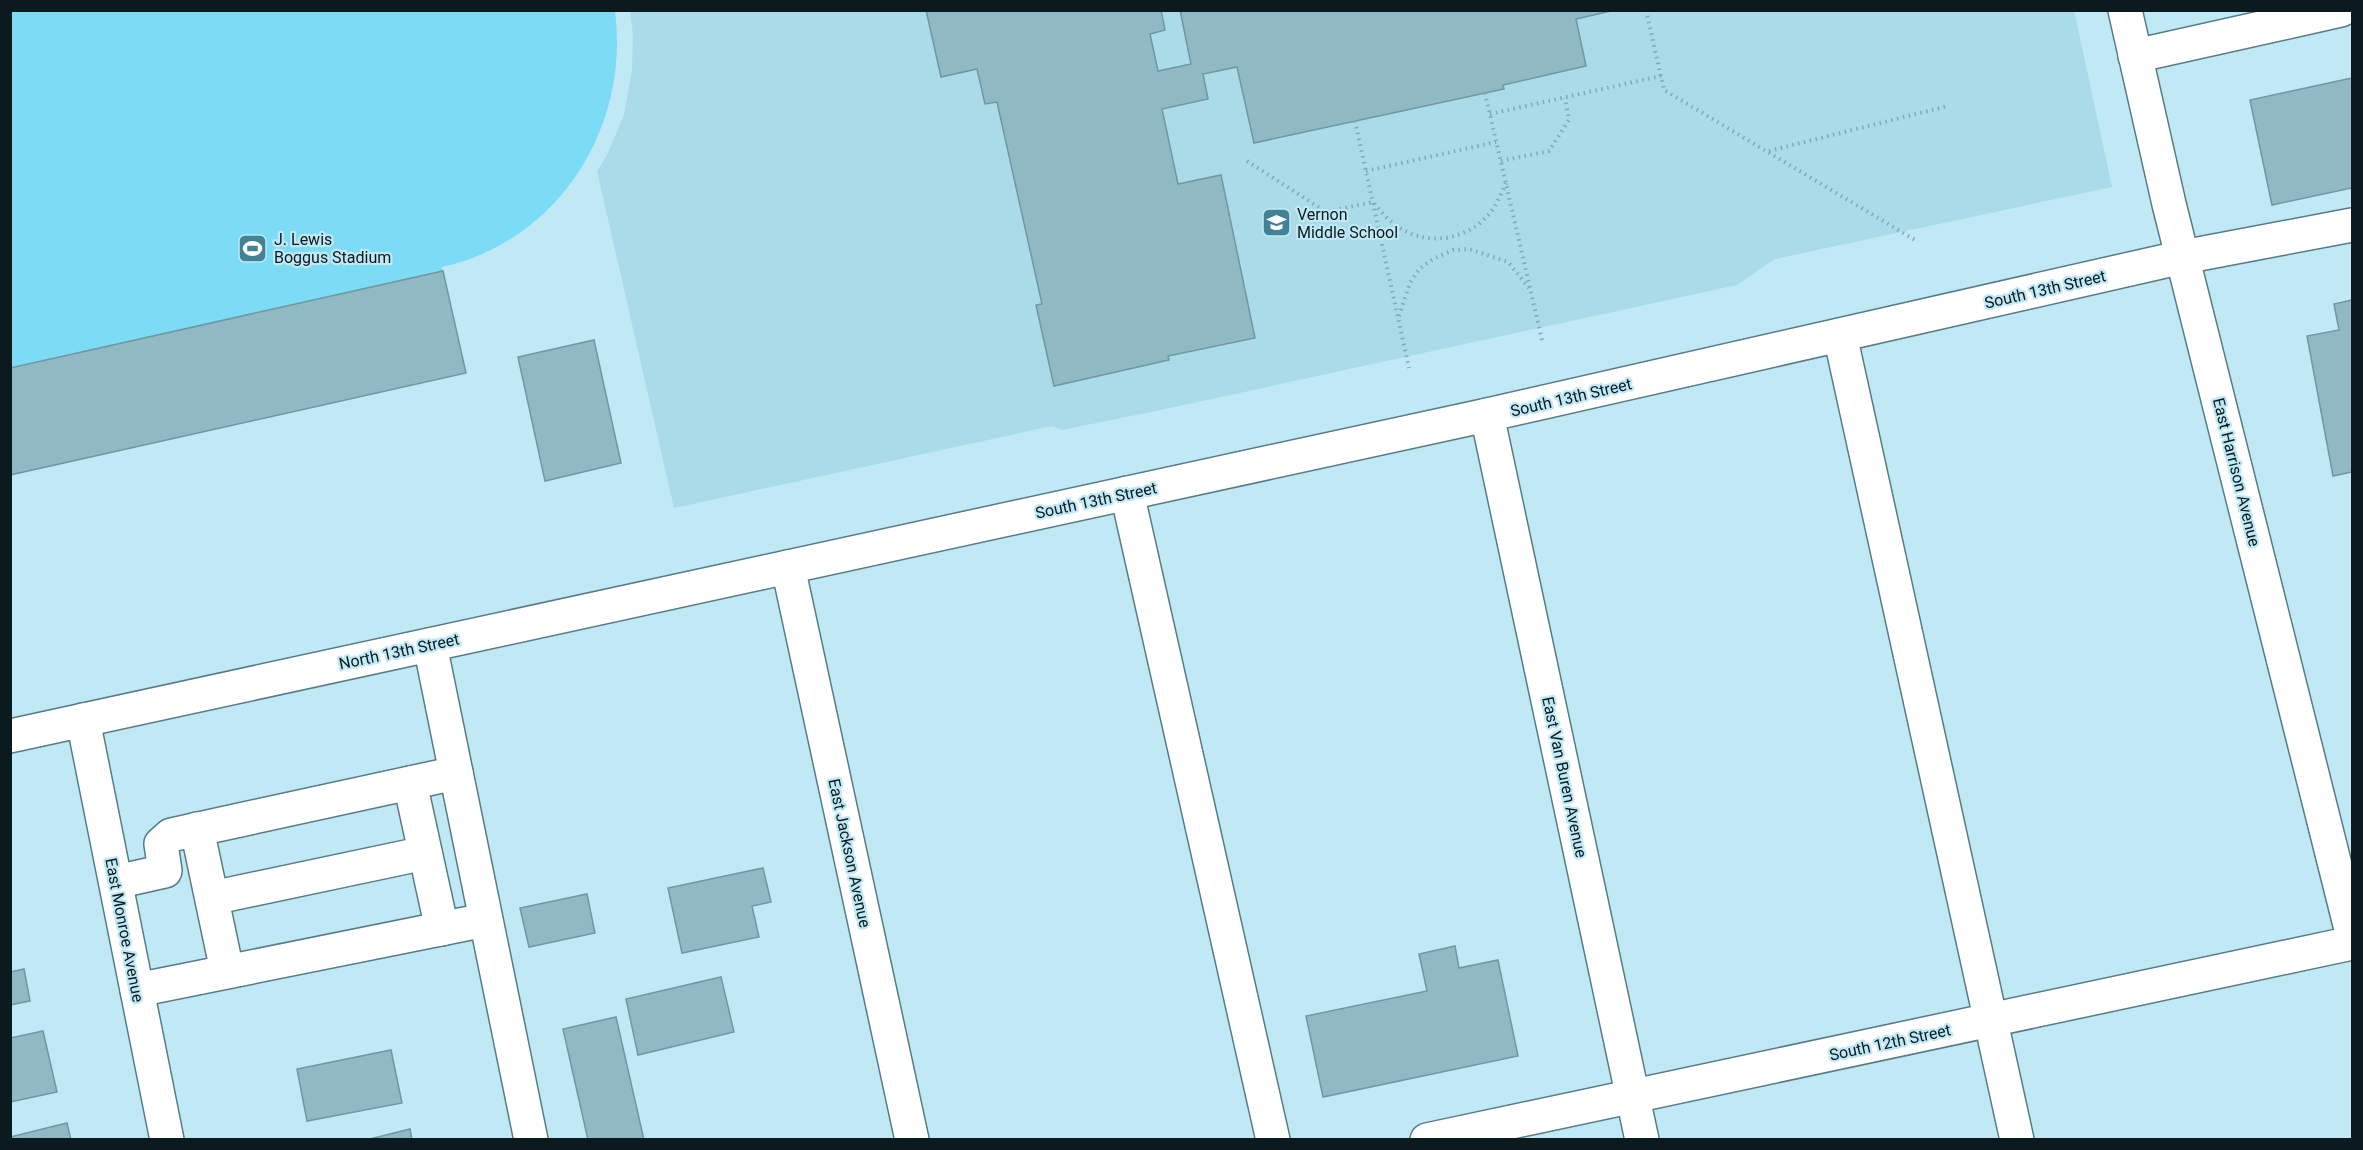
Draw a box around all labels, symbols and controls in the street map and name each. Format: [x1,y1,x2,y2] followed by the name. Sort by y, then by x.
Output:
[1297,205,1398,242] place label: Vernon Middle School
[1260,207,1292,239] school or university icon: Vernon Middle School
[274,230,391,267] place label: J. Lewis Boggus Stadium
[237,232,269,264] sports icon: J. Lewis Boggus Stadium
[1983,266,2108,313] street label: South 13th Street
[1509,374,1634,421] street label: South 13th Street
[2209,396,2264,548] street label: East Harrison Avenue
[1034,478,1159,523] street label: South 13th Street
[337,629,461,674] street label: North 13th Street
[1538,695,1591,859] street label: East Van Buren Avenue
[824,777,875,929] street label: East Jackson Avenue
[101,856,148,1004] street label: East Monroe Avenue
[1828,1020,1953,1065] street label: South 12th Street

